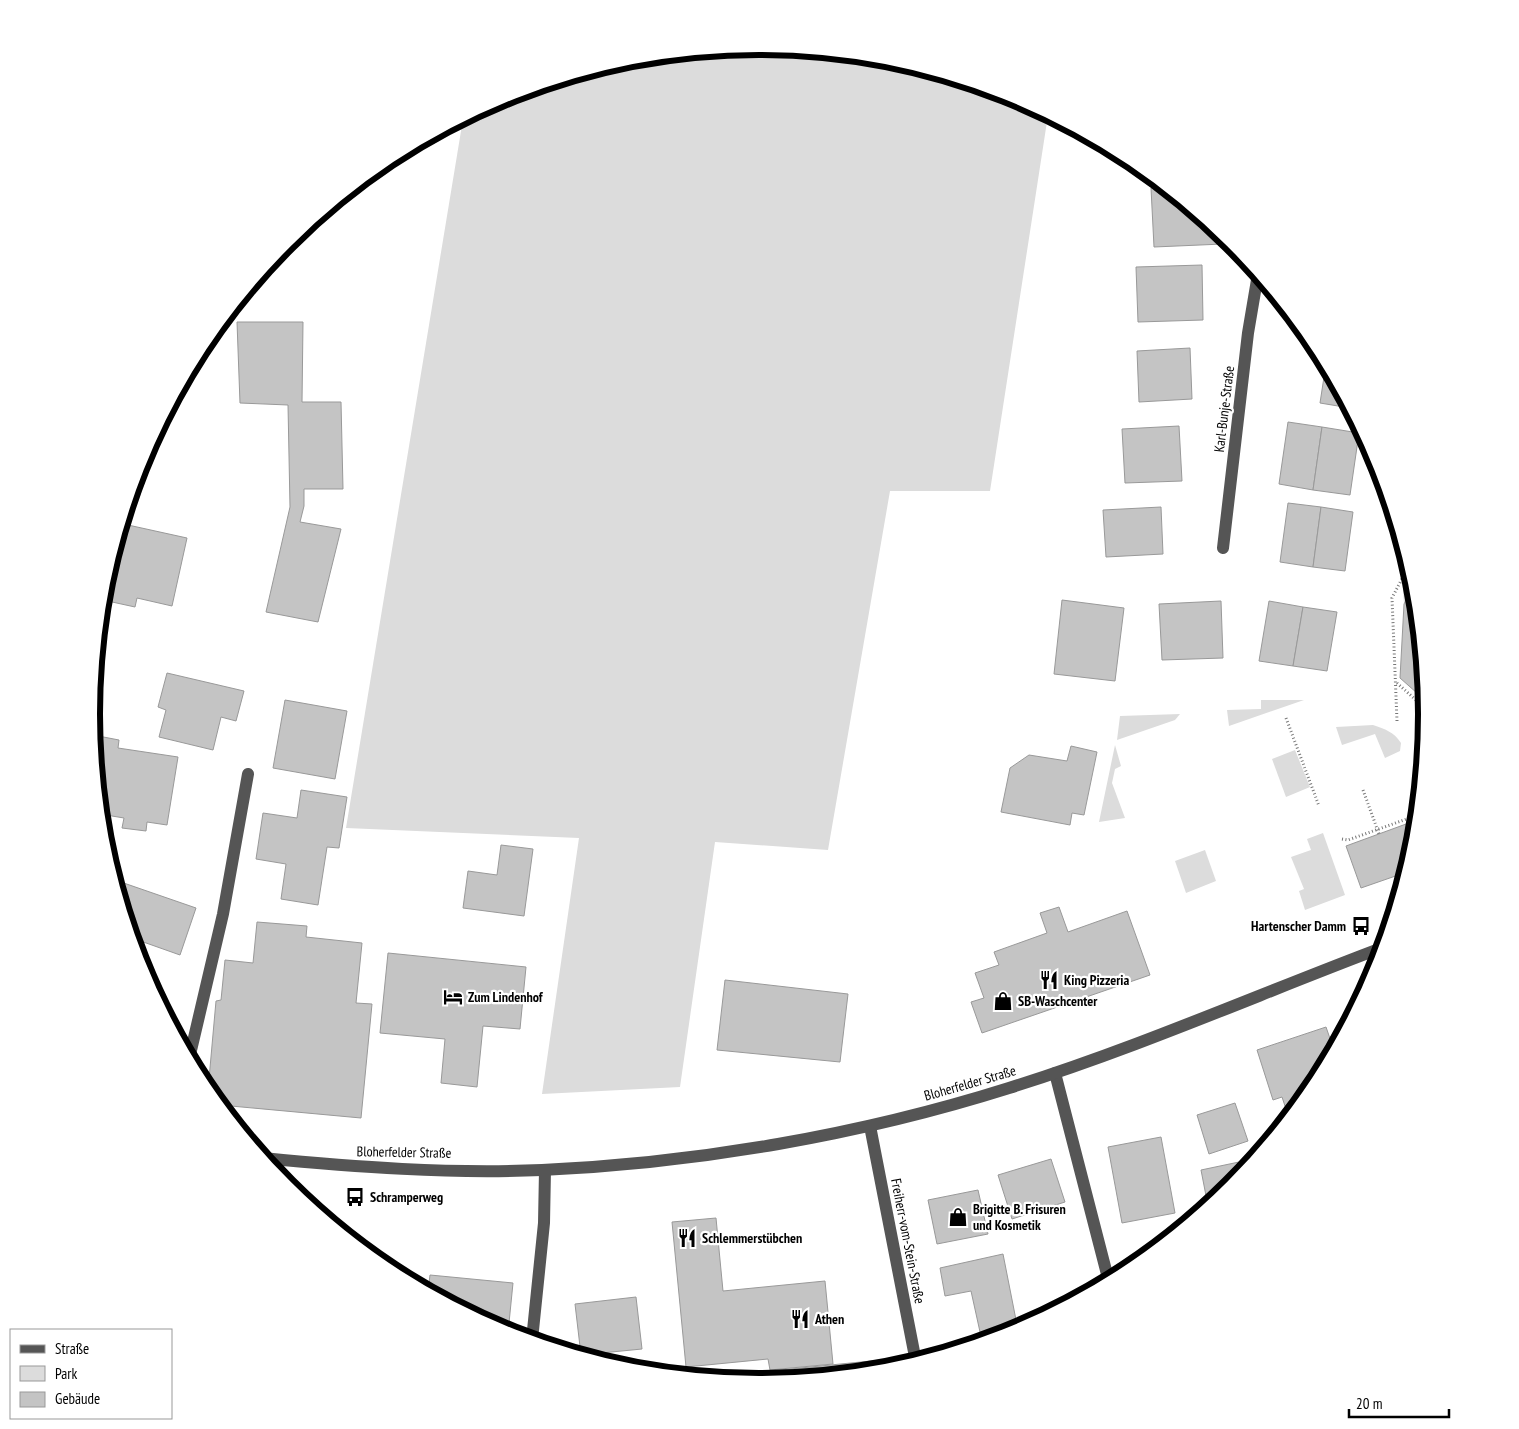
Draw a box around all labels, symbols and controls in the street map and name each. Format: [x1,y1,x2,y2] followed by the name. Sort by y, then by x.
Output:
[1210,365,1238,453] street label: Karl-Bunje-Straße
[1350,915,1372,937] bus stop icon: Hartenscher Damm
[1251,917,1346,935] place label: Hartenscher Damm
[1038,969,1060,991] restaurant icon: King Pizzeria
[1064,971,1129,989] place label: King Pizzeria
[442,986,464,1008] hotel icon: Zum Lindenhof
[468,988,544,1006] place label: Zum Lindenhof
[992,990,1014,1012] shop icon: SB-Waschcenter
[1018,992,1098,1010] place label: SB-Waschcenter
[922,1061,1018,1105] street label: Bloherfelder Straße
[356,1142,452,1162] street label: Bloherfelder Straße
[887,1177,929,1305] street label: Freiherr-vom-Stein-Straße
[344,1186,366,1208] bus stop icon: Schramperweg
[370,1188,443,1206] place label: Schramperweg
[973,1200,1066,1234] place label: Brigitte B. Frisuren und Kosmetik
[947,1206,969,1228] shop icon: Brigitte B. Frisuren und Kosmetik
[676,1227,698,1249] restaurant icon: Schlemmerstübchen
[702,1229,802,1247] place label: Schlemmerstübchen
[789,1308,811,1330] restaurant icon: Athen
[814,1310,844,1328] place label: Athen
[10,1329,172,1419] legend
[55,1339,89,1358] text: Straße
[55,1364,77,1383] text: Park
[1349,1386,1449,1418] scale bar
[55,1389,100,1408] text: Gebäude
[1356,1394,1382,1413] text: 20 m

